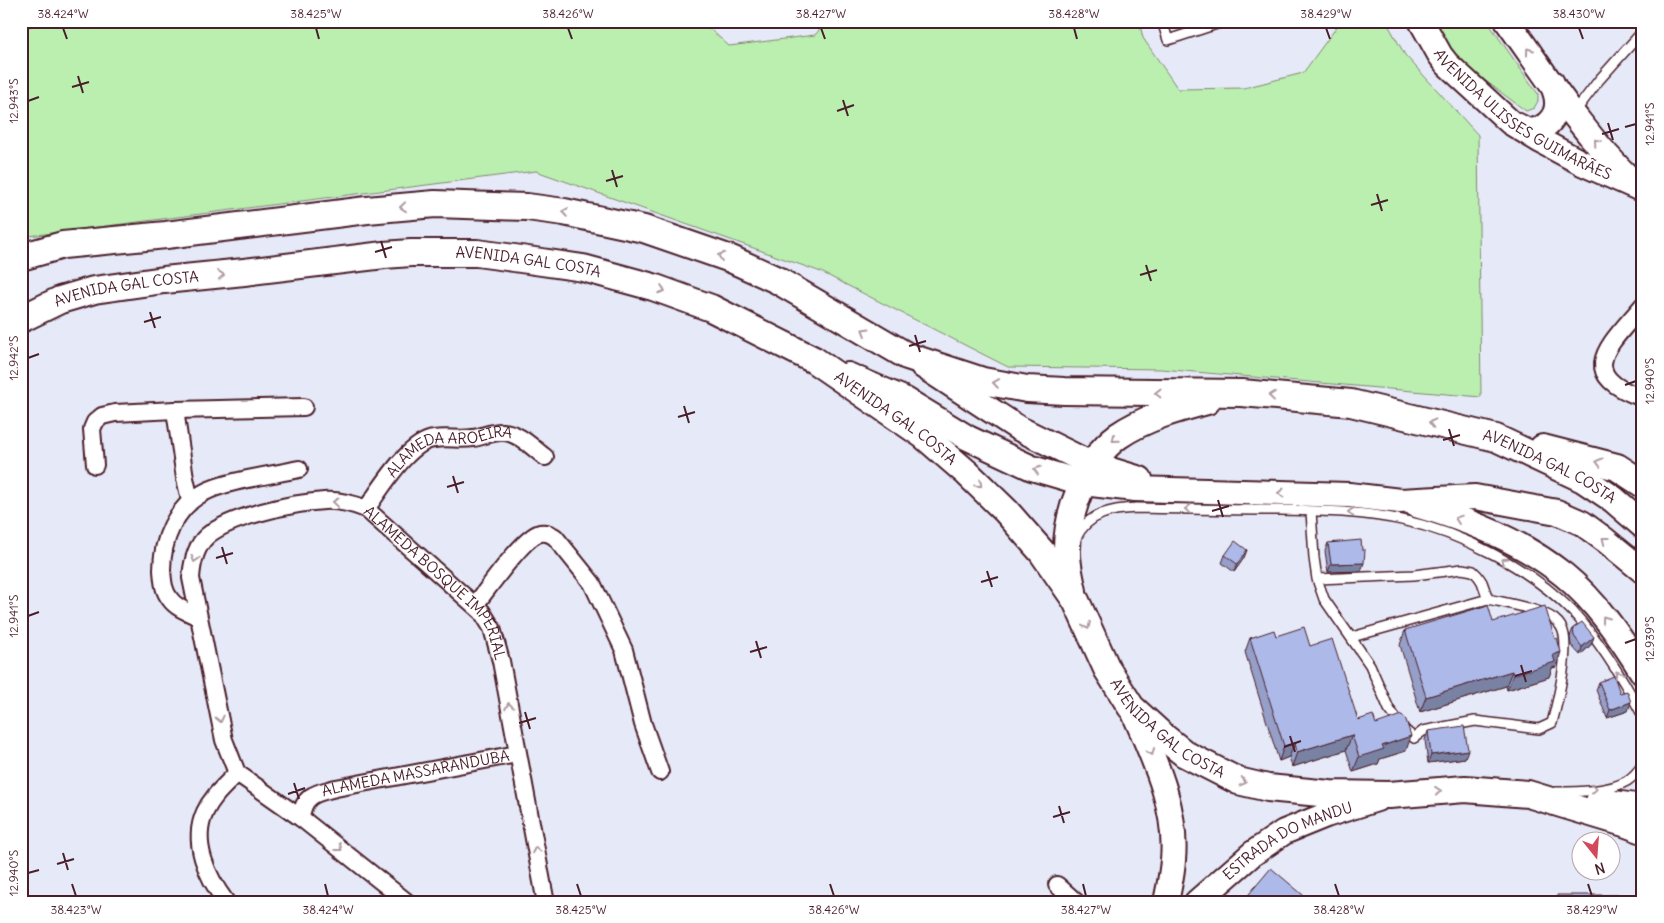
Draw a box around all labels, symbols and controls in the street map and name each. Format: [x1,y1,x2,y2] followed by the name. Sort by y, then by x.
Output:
[37,6,89,21] text: 38.424°W
[290,6,342,21] text: 38.425°W
[542,6,594,21] text: 38.426°W
[796,6,846,21] text: 38.427°W
[1048,6,1100,21] text: 38.428°W
[1300,6,1352,21] text: 38.429°W
[1553,6,1605,21] text: 38.430°W
[1430,46,1615,184] street label: AVENIDA ULISSES GUIMARÃES
[1526,47,1535,57] one-way arrow
[6,78,21,124] text: 12.943°S
[1642,102,1657,145] text: 12.941°S
[1594,139,1603,148] one-way arrow
[398,202,406,213] one-way arrow
[560,208,569,218] one-way arrow
[456,243,604,282] street label: AVENIDA GAL COSTA
[717,251,726,261] one-way arrow
[50,267,200,311] street label: AVENIDA GAL COSTA
[217,269,225,280] one-way arrow
[657,284,666,294] one-way arrow
[861,327,870,337] one-way arrow
[6,335,21,380] text: 12.942°S
[1642,358,1657,404] text: 12.940°S
[831,367,961,469] street label: AVENIDA GAL COSTA
[992,379,1000,389] one-way arrow
[1154,387,1162,398] one-way arrow
[1268,390,1276,401] one-way arrow
[1427,418,1436,429] one-way arrow
[382,422,514,481] street label: ALAMEDA AROEIRA
[1481,425,1620,507] street label: AVENIDA GAL COSTA
[1112,434,1121,443] one-way arrow
[1596,458,1604,468] one-way arrow
[1033,465,1041,475] one-way arrow
[973,478,982,487] one-way arrow
[1277,488,1285,498] one-way arrow
[332,497,340,508] one-way arrow
[360,502,510,662] street label: ALAMEDA BOSQUE IMPERIAL
[1184,504,1192,514] one-way arrow
[1346,507,1354,518] one-way arrow
[1455,515,1463,525] one-way arrow
[1601,537,1611,546] one-way arrow
[190,555,200,563] one-way arrow
[1500,557,1509,567] one-way arrow
[6,594,21,637] text: 12.941°S
[1601,615,1611,624] one-way arrow
[1642,616,1657,662] text: 12.939°S
[1081,621,1092,630] one-way arrow
[1614,670,1624,679] one-way arrow
[1106,675,1228,782] street label: AVENIDA GAL COSTA
[504,702,514,711] one-way arrow
[214,714,224,723] one-way arrow
[320,746,511,800] street label: ALAMEDA MASSARANDUBA
[1145,747,1155,755] one-way arrow
[1239,776,1247,787] one-way arrow
[1591,784,1599,795] one-way arrow
[1434,786,1442,797] one-way arrow
[1219,797,1355,884] street label: ESTRADA DO MANDU
[1572,830,1622,880] north arrow
[333,842,342,850] one-way arrow
[531,846,541,855] one-way arrow
[6,850,21,896] text: 12.940°S
[1593,858,1607,878] text: N
[50,902,102,917] text: 38.423°W
[302,902,354,917] text: 38.424°W
[555,902,607,917] text: 38.425°W
[808,902,860,917] text: 38.426°W
[1061,902,1111,917] text: 38.427°W
[1313,902,1365,917] text: 38.428°W
[1566,902,1618,917] text: 38.429°W

